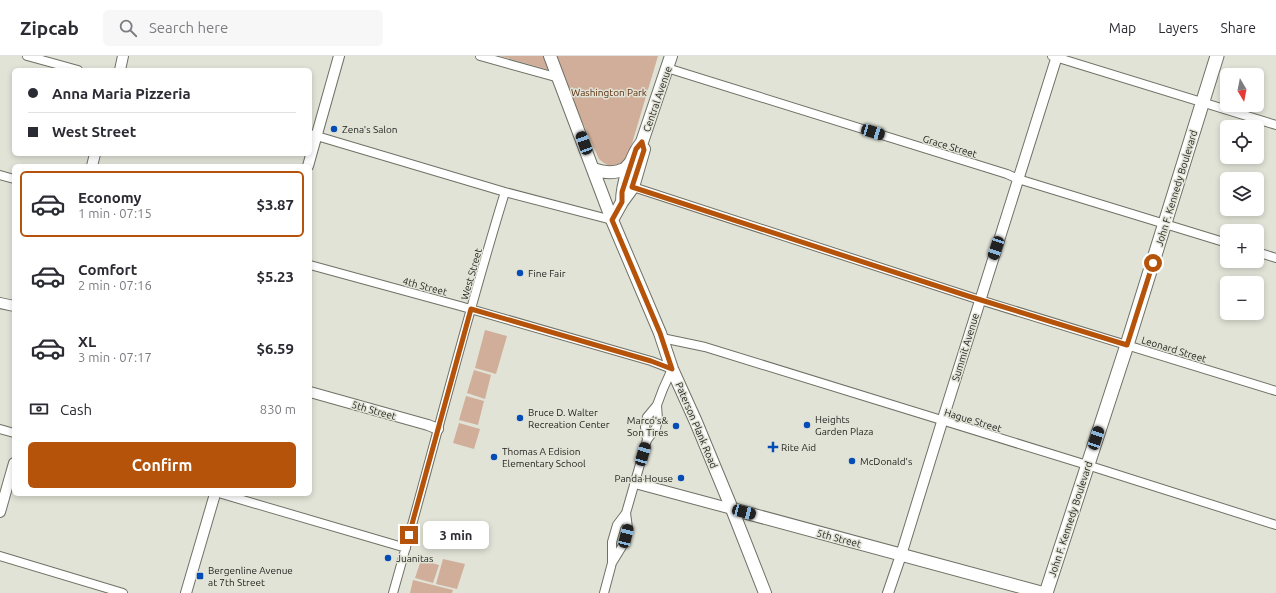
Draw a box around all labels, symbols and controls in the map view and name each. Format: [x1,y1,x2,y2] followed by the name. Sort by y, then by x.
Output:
[103,10,383,46] search box
[20,17,79,39] text: Zipcab
[117,17,139,39] icon: search
[149,19,228,36] text: Search here
[1109,20,1136,36] text: Map
[1158,20,1198,36] text: Layers
[1220,20,1256,36] text: Share
[641,65,674,133] street label: Central Avenue
[1220,68,1264,112] north arrow
[1220,68,1264,320] map controls
[52,85,191,102] text: Anna Maria Pizzeria
[571,87,647,98] park label: Washington Park
[1220,120,1264,164] button: locate
[52,123,136,140] text: West Street
[860,123,886,141] car
[329,124,339,134] marker: Zena's Salon
[342,124,397,135] place label: Zena's Salon
[1154,129,1199,248] street label: John F. Kennedy Boulevard
[574,130,594,156] car
[922,133,978,160] street label: Grace Street
[1220,172,1264,216] button: layers
[30,186,66,222] icon: car
[78,189,142,206] text: Economy
[256,196,294,213] text: $3.87
[78,206,152,220] text: 1 min · 07:15
[1220,224,1264,268] button: +
[987,235,1005,261] car
[459,247,484,301] street label: West Street
[1144,254,1162,272] route start
[30,258,66,294] icon: car
[78,261,137,278] text: Comfort
[256,268,294,285] text: $5.23
[515,268,525,278] marker: Fine Fair
[528,268,566,279] place label: Fine Fair
[401,275,448,298] street label: 4th Street
[1220,276,1264,320] button: −
[78,278,152,292] text: 2 min · 07:16
[950,312,981,382] street label: Summit Avenue
[30,330,66,366] icon: car
[78,333,96,350] text: XL
[1140,334,1208,365] street label: Leonard Street
[256,340,294,357] text: $6.59
[78,350,152,364] text: 3 min · 07:17
[673,381,720,470] street label: Paterson Plank Road
[28,398,50,420] icon: cash
[350,399,397,422] street label: 5th Street
[60,401,92,418] text: Cash
[260,402,296,416] text: 830 m
[528,407,610,430] place label: Bruce D. Walter Recreation Center
[943,407,1003,434] street label: Hague Street
[515,413,525,423] marker: Bruce D. Walter Recreation Center
[815,414,873,437] place label: Heights Garden Plaza
[627,415,668,438] place label: Marco's& Son Tires
[802,420,812,430] marker: Heights Garden Plaza
[671,421,681,431] marker: Marco's& Son Tires
[1087,425,1105,451] car
[634,441,652,467] car
[28,442,296,488] button: Confirm
[768,442,778,452] marker: Rite Aid
[781,442,816,453] place label: Rite Aid
[502,446,586,469] place label: Thomas A Edision Elementary School
[489,452,499,462] marker: Thomas A Edision Elementary School
[847,456,857,466] marker: McDonald's
[860,456,912,467] place label: McDonald's
[1047,460,1094,578] street label: John F. Kennedy Boulevard
[615,473,673,484] place label: Panda House
[676,473,686,483] marker: Panda House
[731,503,757,521] car
[423,521,489,549] callout: 3 min
[617,523,635,549] car
[400,526,418,544] route end
[815,527,862,550] street label: 5th Street
[440,528,472,542] text: 3 min
[383,553,393,563] marker: Juanitas
[396,553,433,564] place label: Juanitas
[208,565,293,588] place label: Bergenline Avenue at 7th Street
[195,571,205,581] marker: Bergenline Avenue at 7th Street

